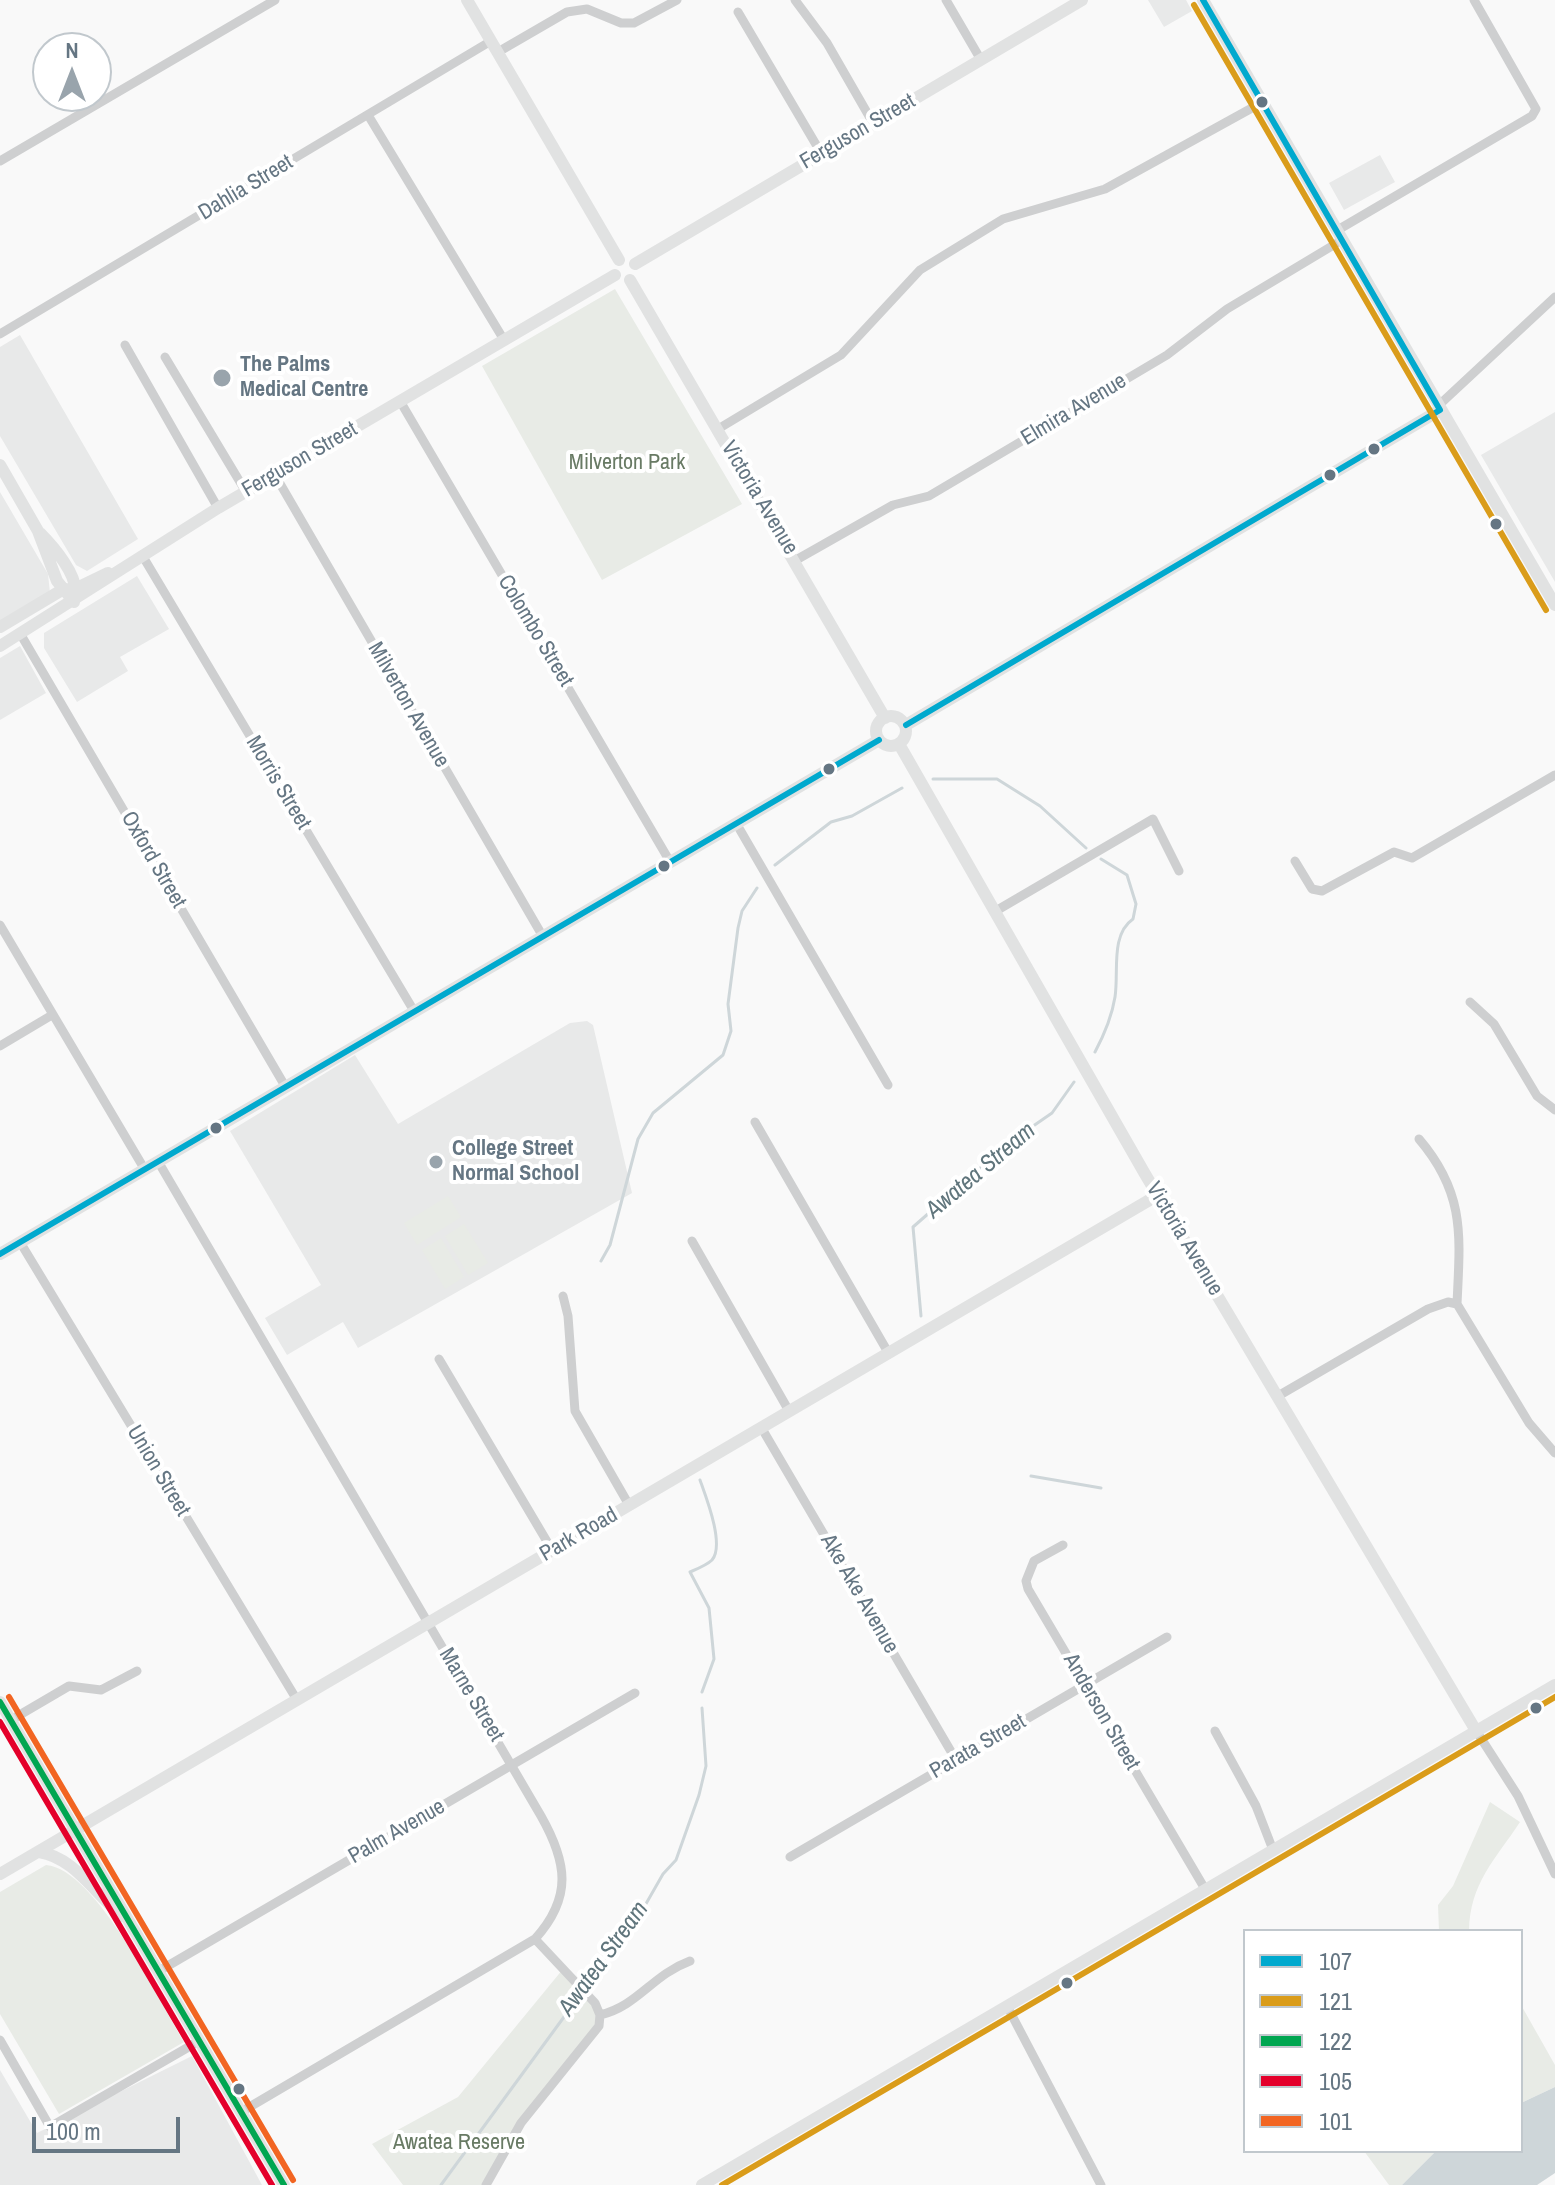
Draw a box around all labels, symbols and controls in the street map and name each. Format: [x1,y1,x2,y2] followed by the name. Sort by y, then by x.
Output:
[32,32,112,112] north arrow
[65,35,79,65] text: N
[796,88,920,176] street label: Ferguson Street
[1254,94,1270,110] unlabelled marker
[194,150,298,226] street label: Dahlia Street
[240,352,368,404] place label: The Palms Medical Centre
[211,367,233,389] marker: The Palms Medical Centre
[1017,368,1131,452] street label: Elmira Avenue
[238,416,362,504] street label: Ferguson Street
[715,436,803,560] street label: Victoria Avenue
[1366,441,1382,457] unlabelled marker
[569,450,685,476] park label: Milverton Park
[1322,467,1338,483] unlabelled marker
[1488,516,1504,532] unlabelled marker
[491,570,579,692] street label: Colombo Street
[362,638,454,772] street label: Milverton Avenue
[240,732,316,834] street label: Morris Street
[821,761,837,777] unlabelled marker
[115,807,191,913] street label: Oxford Street
[656,858,672,874] unlabelled marker
[920,1117,1042,1225] water label: Awatea Stream
[208,1120,224,1136] unlabelled marker
[452,1136,579,1188] place label: College Street Normal School
[427,1153,445,1171] marker: College Street Normal School
[1140,1177,1228,1301] street label: Victoria Avenue
[121,1421,195,1521] street label: Union Street
[535,1502,623,1568] street label: Park Road
[814,1530,904,1658] street label: Ake Ake Avenue
[433,1644,509,1746] street label: Marne Street
[1057,1649,1145,1775] street label: Anderson Street
[1528,1700,1544,1716] unlabelled marker
[925,1709,1031,1785] street label: Parata Street
[344,1794,450,1870] street label: Palm Avenue
[553,1896,655,2022] water label: Awatea Stream
[1243,1929,1523,2153] legend
[1319,1945,1352,1977] text: 107
[1059,1975,1075,1991] unlabelled marker
[1319,1985,1352,2017] text: 121
[1319,2025,1352,2057] text: 122
[1319,2065,1352,2097] text: 105
[231,2081,247,2097] unlabelled marker
[36,2101,184,2151] scale bar
[1319,2105,1352,2137] text: 101
[46,2115,101,2147] text: 100 m
[393,2130,525,2156] park label: Awatea Reserve

